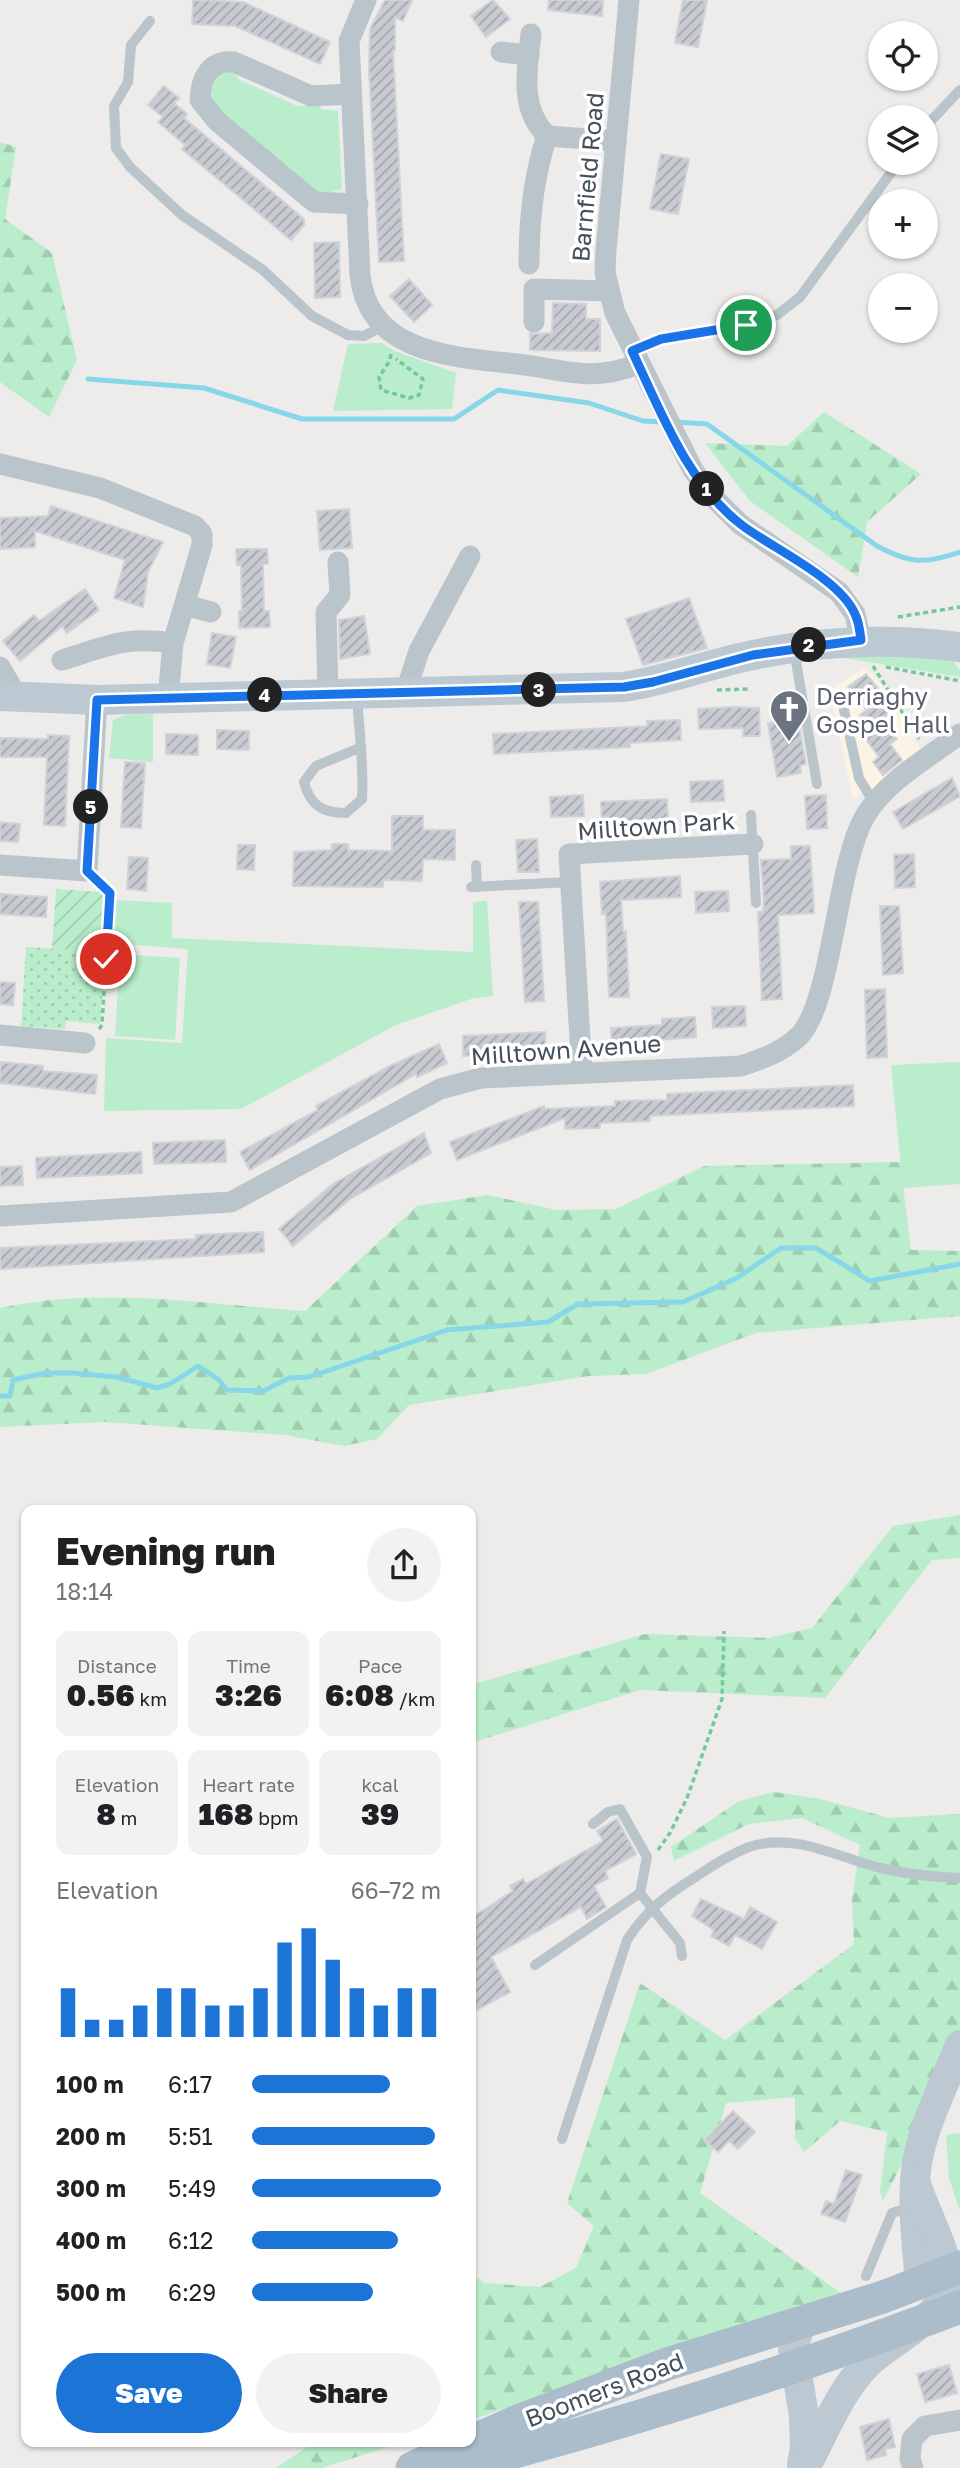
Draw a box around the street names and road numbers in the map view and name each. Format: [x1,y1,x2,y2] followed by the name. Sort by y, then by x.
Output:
[565,91,609,263] street label: Barnfield Road
[576,805,736,845] street label: Milltown Park
[470,1028,662,1070] street label: Milltown Avenue
[521,2346,687,2432] street label: Boomers Road

